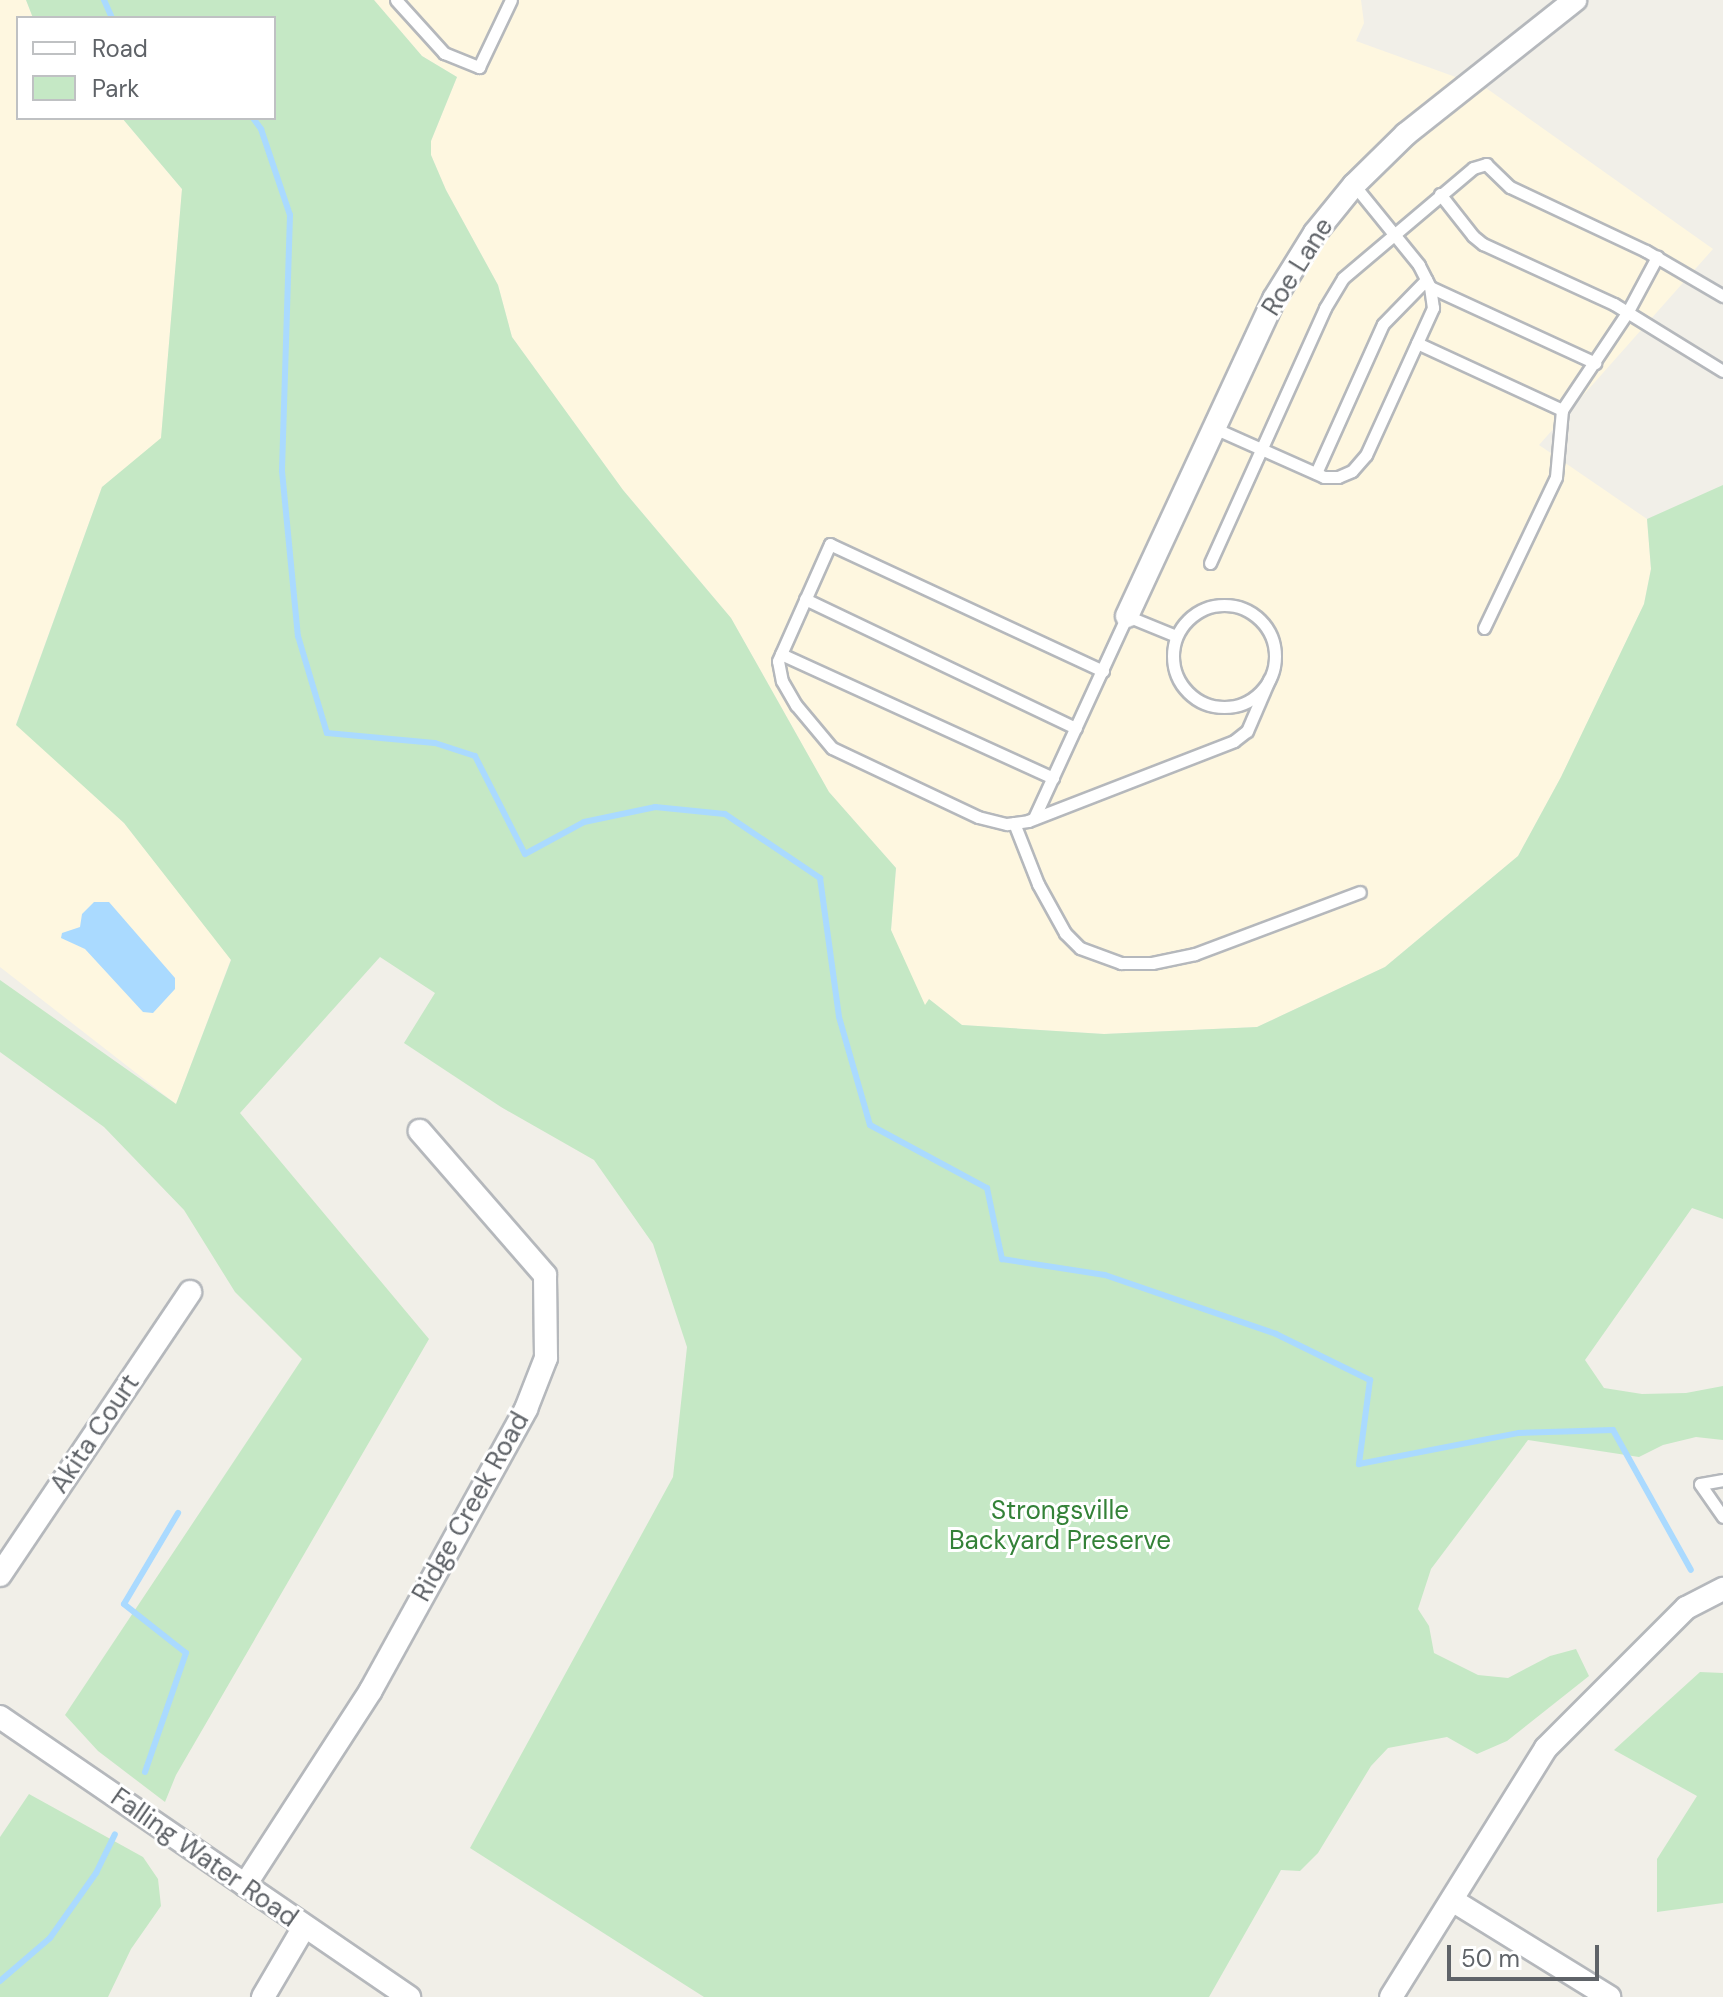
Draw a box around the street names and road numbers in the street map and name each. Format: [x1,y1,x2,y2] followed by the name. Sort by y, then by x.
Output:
[1256,212,1340,322] street label: Roe Lane
[44,1369,146,1499] street label: Akita Court
[406,1407,536,1607] street label: Ridge Creek Road
[105,1782,303,1934] street label: Falling Water Road

